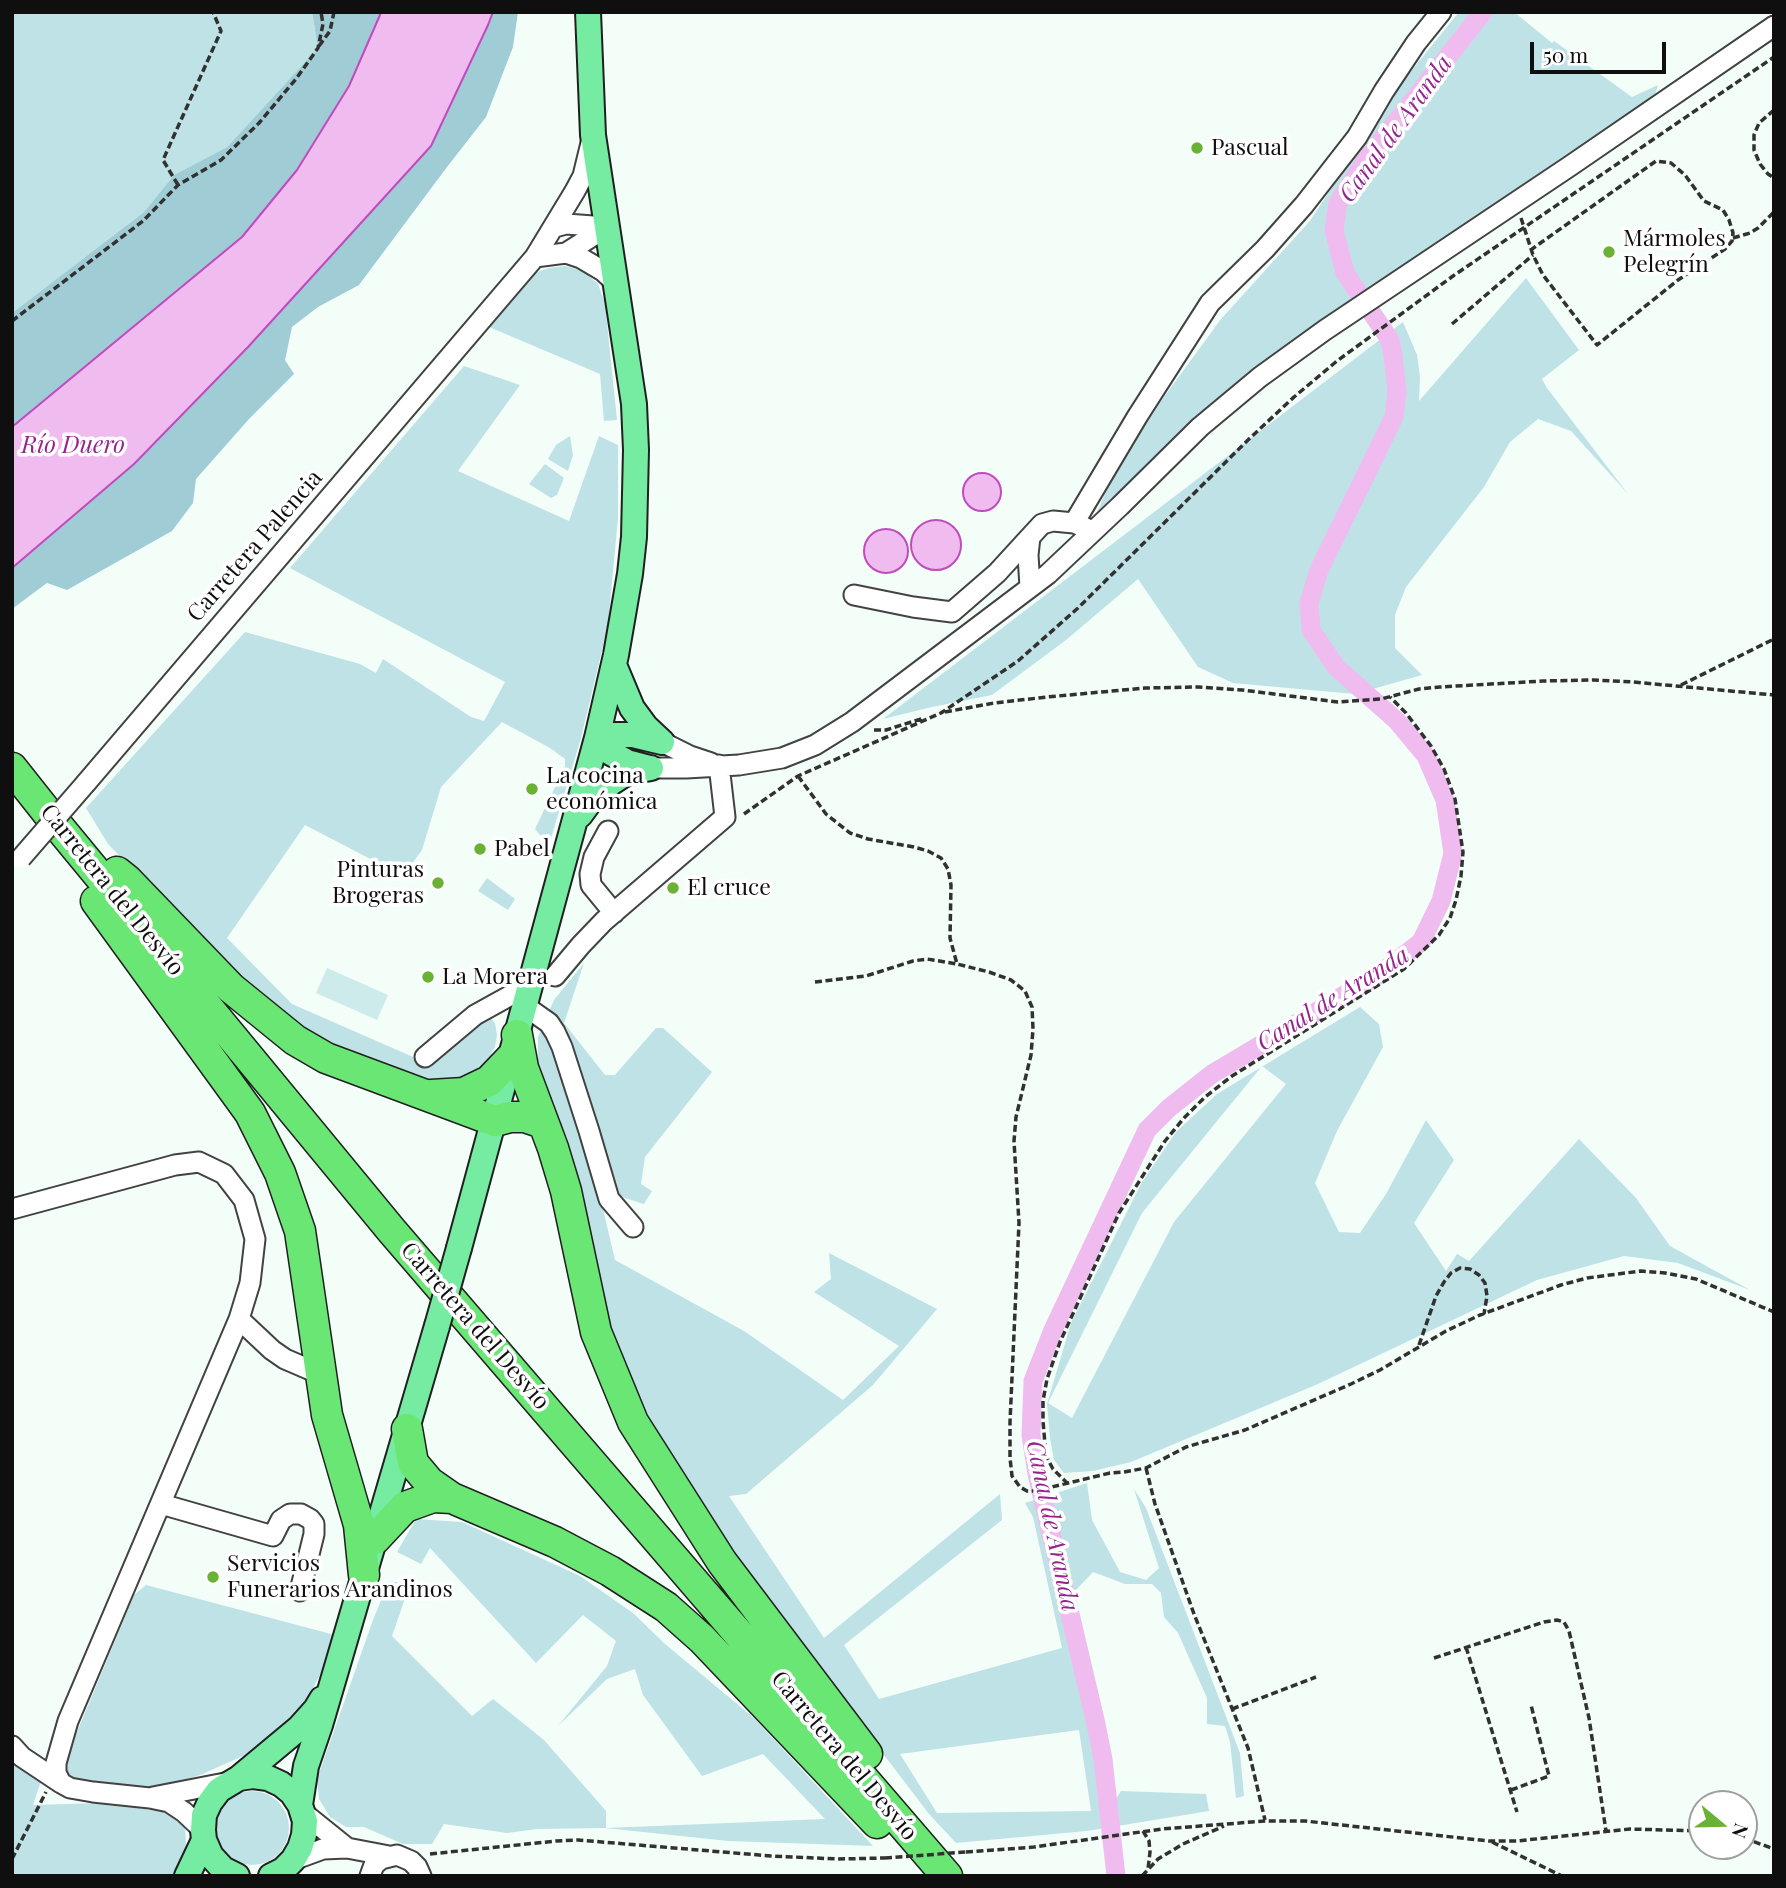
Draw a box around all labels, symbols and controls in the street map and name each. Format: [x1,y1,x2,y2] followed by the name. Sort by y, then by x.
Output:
[1534,28,1670,72] scale bar
[1543,40,1588,68] text: 50 m
[1333,50,1459,208] water label: Canal de Aranda
[1211,134,1289,162] place label: Pascual
[1189,140,1205,156] marker: Pascual
[1623,225,1726,279] place label: Mármoles Pelegrín
[1601,244,1617,260] marker: Mármoles Pelegrín
[21,432,125,460] water label: Río Duero
[182,465,328,627] street label: Carretera Palencia
[546,762,658,816] place label: La cocina económica
[524,781,540,797] marker: La cocina económica
[34,799,190,981] street label: Carretera del Desvío
[494,835,550,863] place label: Pabel
[472,841,488,857] marker: Pabel
[332,856,424,910] place label: Pinturas Brogeras
[687,874,771,902] place label: El cruce
[430,875,446,891] marker: Pinturas Brogeras
[665,880,681,896] marker: El cruce
[1252,941,1414,1057] water label: Canal de Aranda
[442,963,548,991] place label: La Morera
[420,969,436,985] marker: La Morera
[395,1237,555,1415] street label: Carretera del Desvío
[1020,1438,1084,1614] water label: Canal de Aranda
[227,1550,453,1604] place label: Servicios Funerarios Arandinos
[205,1569,221,1585] marker: Servicios Funerarios Arandinos
[765,1666,923,1846] street label: Carretera del Desvío
[1688,1790,1758,1860] north arrow
[1726,1820,1755,1842] text: N

